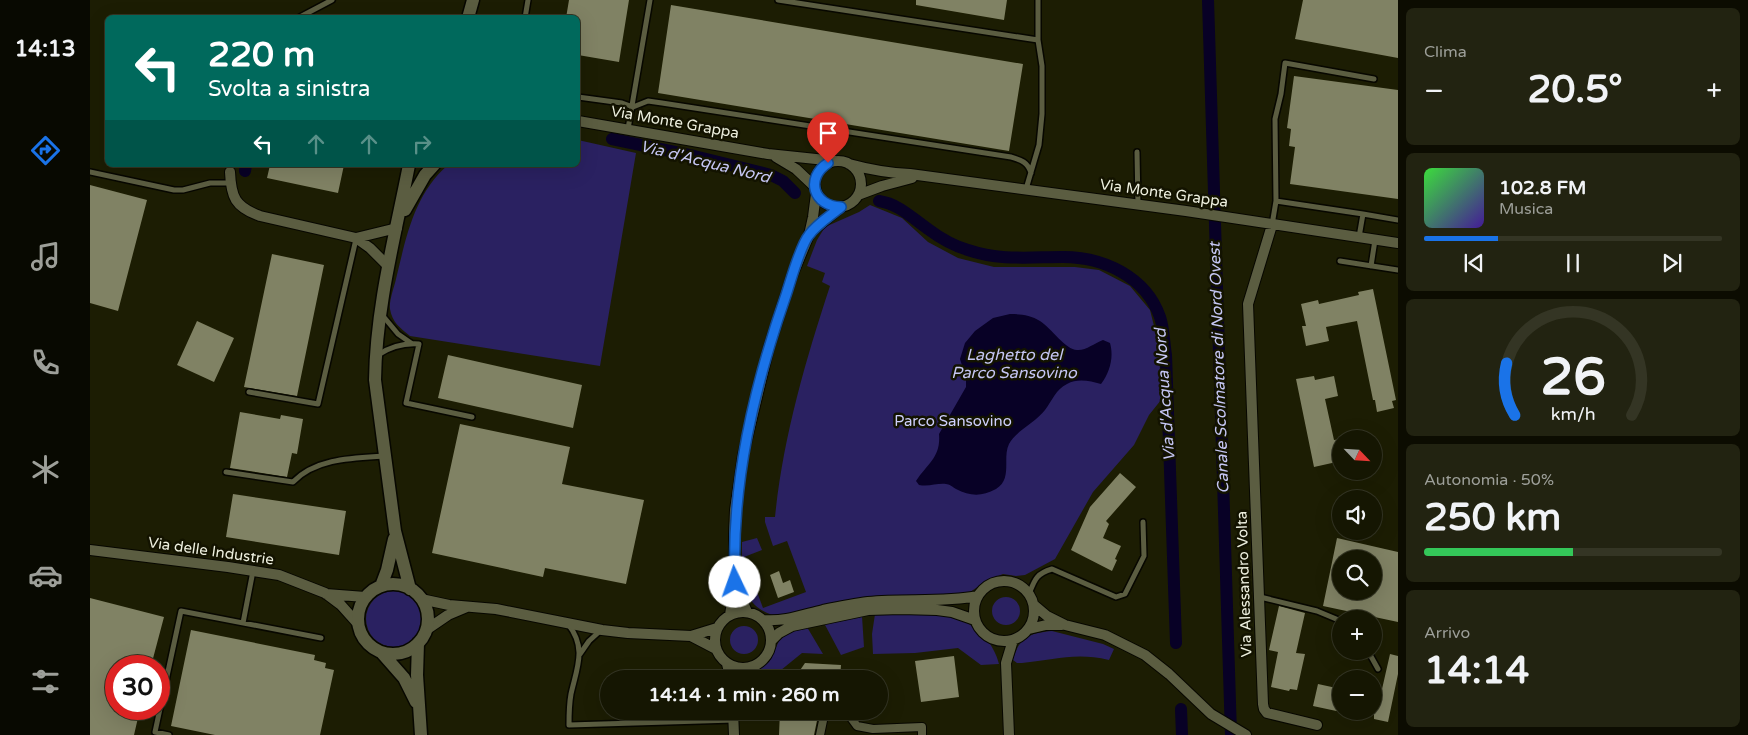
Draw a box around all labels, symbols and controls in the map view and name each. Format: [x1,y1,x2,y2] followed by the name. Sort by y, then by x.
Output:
[208,34,315,76] text: 220 m
[125,35,190,100] icon: left
[15,36,75,62] text: 14:13
[1424,42,1467,62] text: Clima
[1528,67,1623,113] text: 20.5°
[1424,74,1444,108] text: −
[1706,74,1722,108] text: +
[208,76,370,102] text: Svolta a sinistra
[610,102,740,142] street label: Via Monte Grappa
[807,112,849,163] pin
[814,119,842,147] icon: arrive
[249,130,277,158] icon: left
[302,130,330,158] icon: ahead
[355,130,383,158] icon: ahead
[408,130,436,158] icon: right
[28,133,63,168] icon: directions
[638,136,774,188] water label: Via d'Acqua Nord
[1099,175,1229,211] street label: Via Monte Grappa
[1499,177,1586,199] text: 102.8 FM
[1499,199,1553,219] text: Musica
[28,239,63,274] icon: music
[1205,240,1233,494] water label: Canale Scolmatore di Nord Ovest
[1460,249,1488,277] icon: previous
[1559,249,1587,277] icon: pause
[1658,249,1686,277] icon: next
[1150,326,1180,462] water label: Via d'Acqua Nord
[28,345,63,380] icon: phone
[951,345,1078,383] water label: Laghetto del Parco Sansovino
[1540,346,1606,409] text: 26
[1551,404,1595,425] text: km/h
[894,412,1012,430] park label: Parco Sansovino
[1332,430,1382,480] north arrow
[1332,430,1382,720] map controls
[28,452,63,487] icon: climate
[1424,470,1554,490] text: Autonomia · 50%
[1332,490,1382,540] button: sound
[1424,495,1561,541] text: 250 km
[1232,511,1256,657] street label: Via Alessandro Volta
[147,533,275,569] street label: Via delle Industrie
[1332,550,1382,600] button: search
[708,555,760,607] position arrow
[28,558,63,593] icon: car
[1332,610,1382,660] button: +
[1424,623,1470,643] text: Arrivo
[1424,648,1529,694] text: 14:14
[105,655,170,720] speed limit sign: 30
[28,664,63,699] icon: filters
[1332,670,1382,720] button: −
[648,684,840,706] text: 14:14 · 1 min · 260 m

